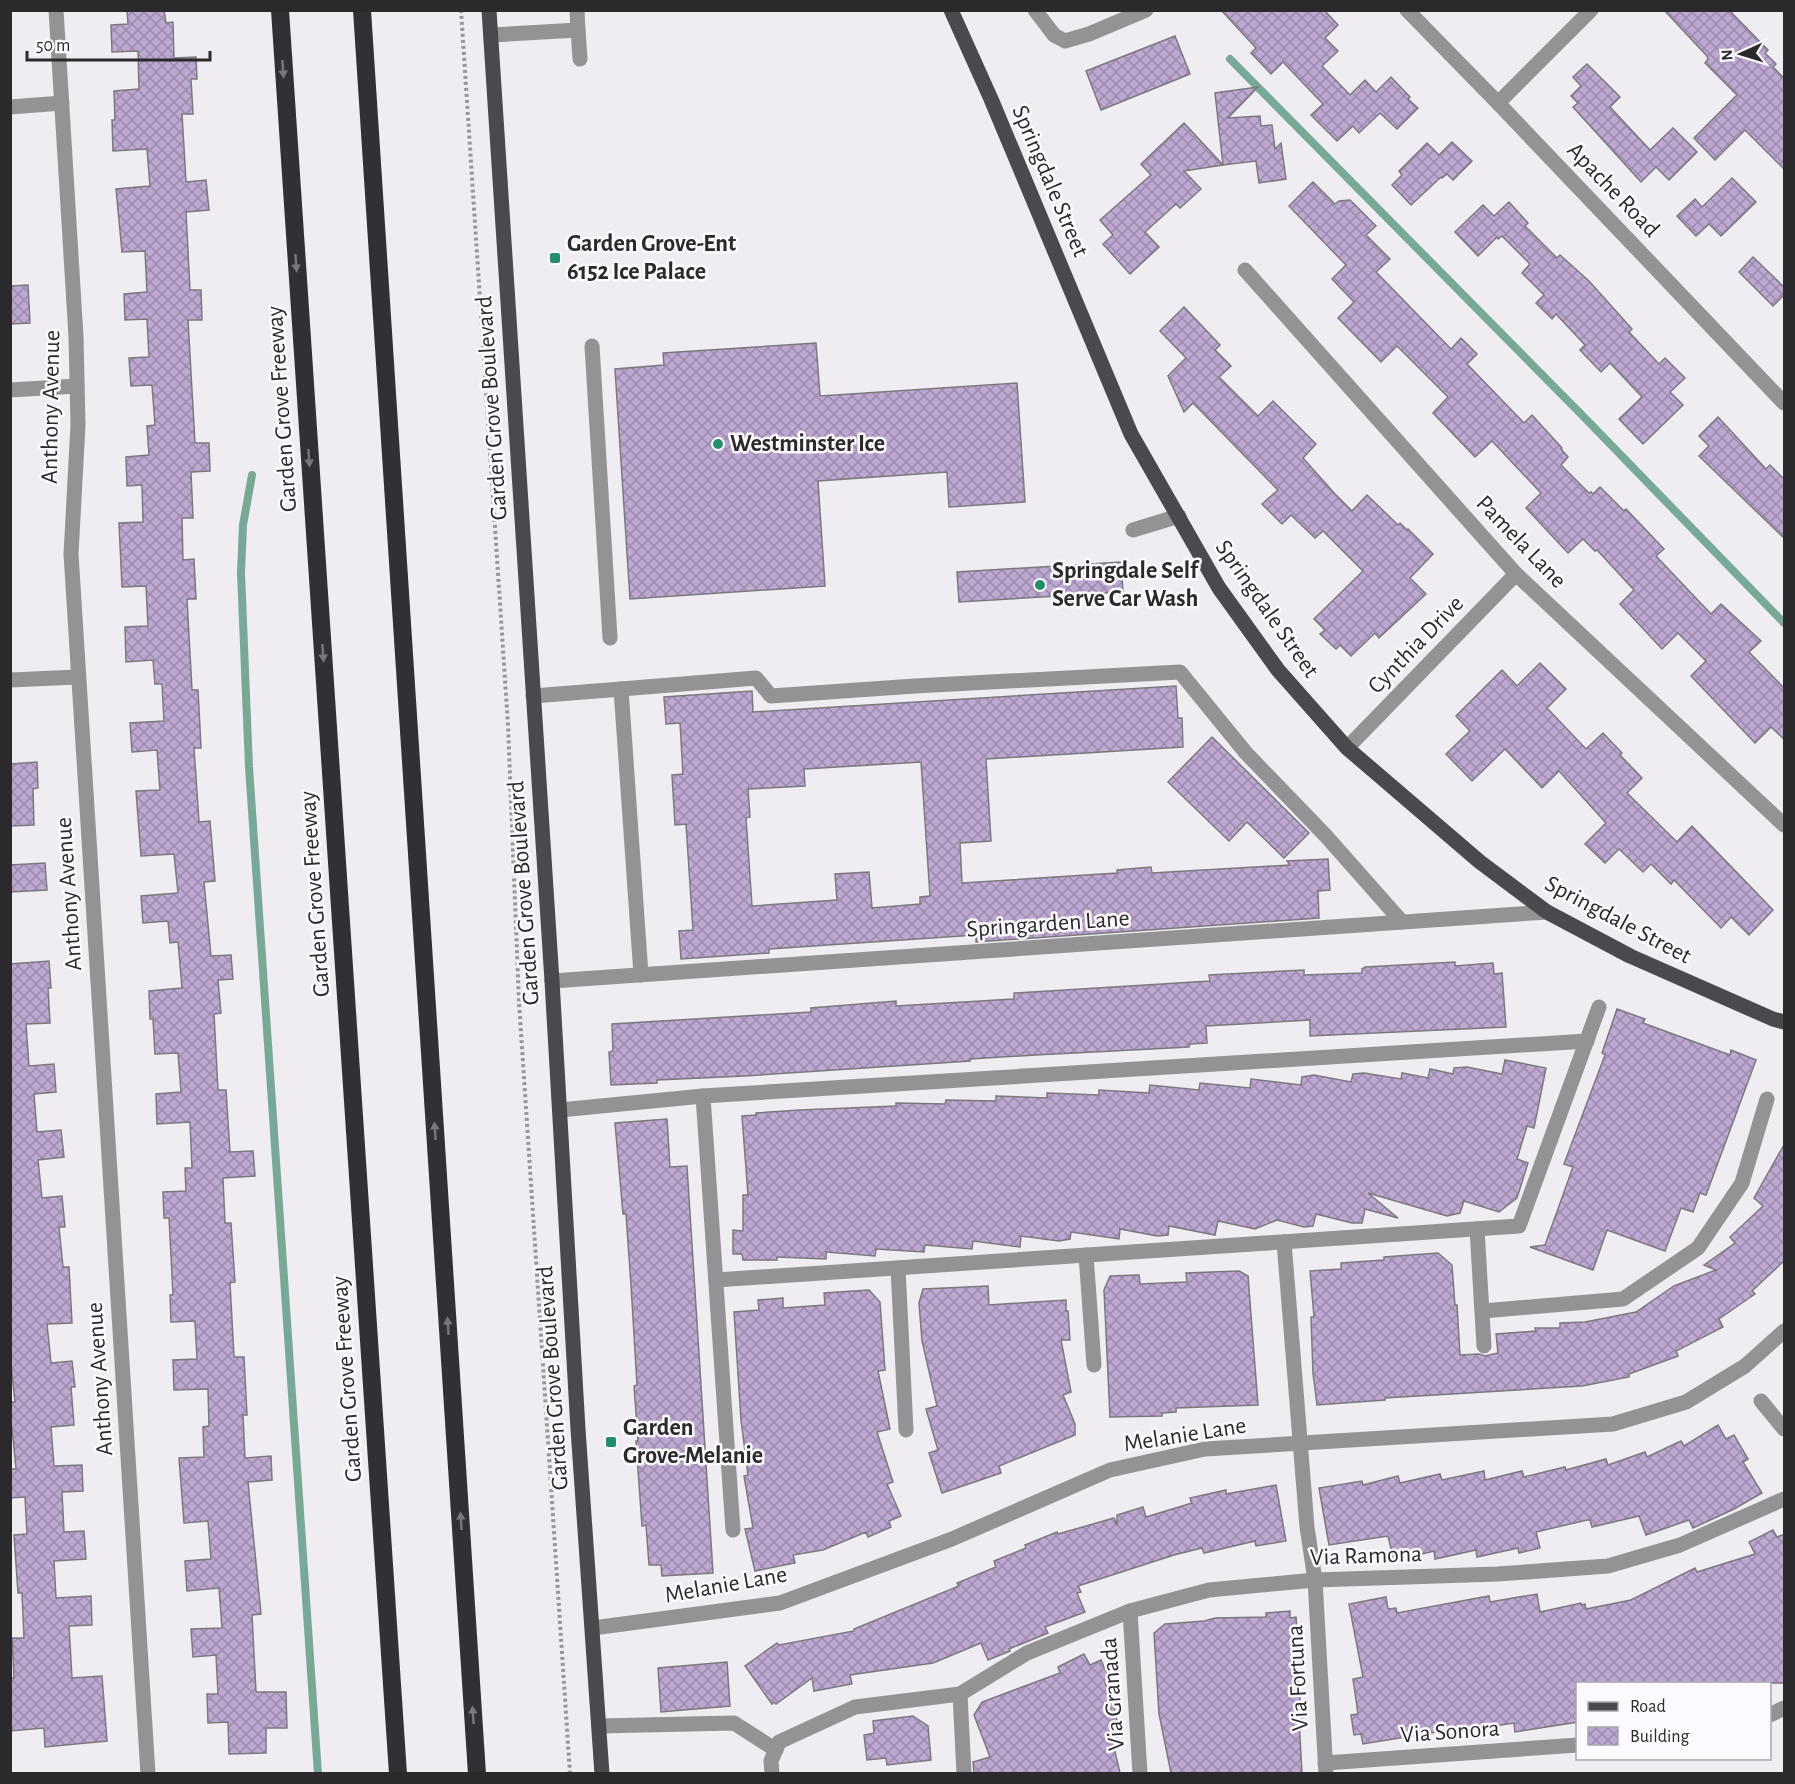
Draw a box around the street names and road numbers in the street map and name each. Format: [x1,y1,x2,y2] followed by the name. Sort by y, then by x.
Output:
[1007,102,1093,261] street label: Springdale Street
[1562,138,1664,242] street label: Apache Road
[472,295,512,521] street label: Garden Grove Boulevard
[263,305,301,513] street label: Garden Grove Freeway
[38,330,64,484] street label: Anthony Avenue
[1471,491,1571,593] street label: Pamela Lane
[1211,536,1323,682] street label: Springdale Street
[1364,591,1468,699] street label: Cynthia Drive
[504,780,544,1006] street label: Garden Grove Boulevard
[296,790,334,998] street label: Garden Grove Freeway
[52,816,86,972] street label: Anthony Avenue
[1541,871,1695,969] street label: Springdale Street
[966,906,1130,942] street label: Springarden Lane
[533,1265,573,1491] street label: Garden Grove Boulevard
[328,1275,366,1483] street label: Garden Grove Freeway
[83,1301,117,1457] street label: Anthony Avenue
[1122,1413,1248,1457] street label: Melanie Lane
[1309,1542,1423,1570] street label: Via Ramona
[663,1562,789,1608] street label: Melanie Lane
[1283,1624,1313,1732] street label: Via Fortuna
[1097,1636,1129,1752] street label: Via Granada
[1400,1717,1500,1747] street label: Via Sonora

